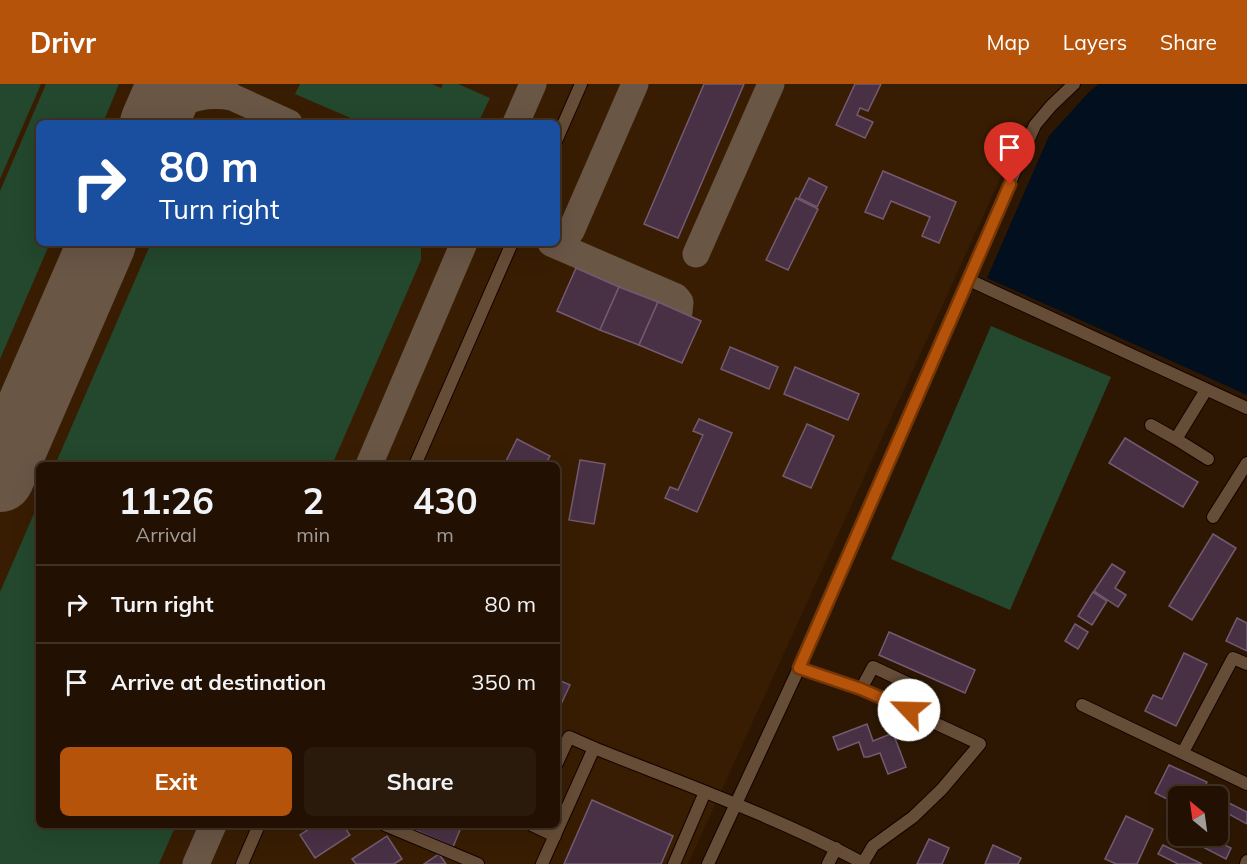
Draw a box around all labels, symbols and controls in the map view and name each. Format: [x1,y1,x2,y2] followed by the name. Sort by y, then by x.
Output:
[30,25,96,60] text: Drivr
[987,29,1030,55] text: Map
[1063,29,1127,55] text: Layers
[1160,29,1217,55] text: Share
[984,122,1035,184] pin
[993,131,1026,164] icon: arrive
[159,140,259,193] text: 80 m
[60,144,138,222] icon: right
[159,192,279,226] text: Turn right
[118,478,214,523] text: 11:26
[302,478,324,523] text: 2
[413,478,478,523] text: 430
[136,522,197,547] text: Arrival
[296,522,330,547] text: min
[436,522,454,547] text: m
[60,588,93,621] icon: right
[111,590,214,618] text: Turn right
[485,590,536,618] text: 80 m
[60,666,93,699] icon: arrive
[111,668,326,696] text: Arrive at destination
[471,668,536,696] text: 350 m
[877,678,941,742] position arrow
[60,747,292,816] button: Exit
[304,747,536,816] button: Share
[1168,786,1228,846] north arrow
[1168,786,1228,846] map controls

